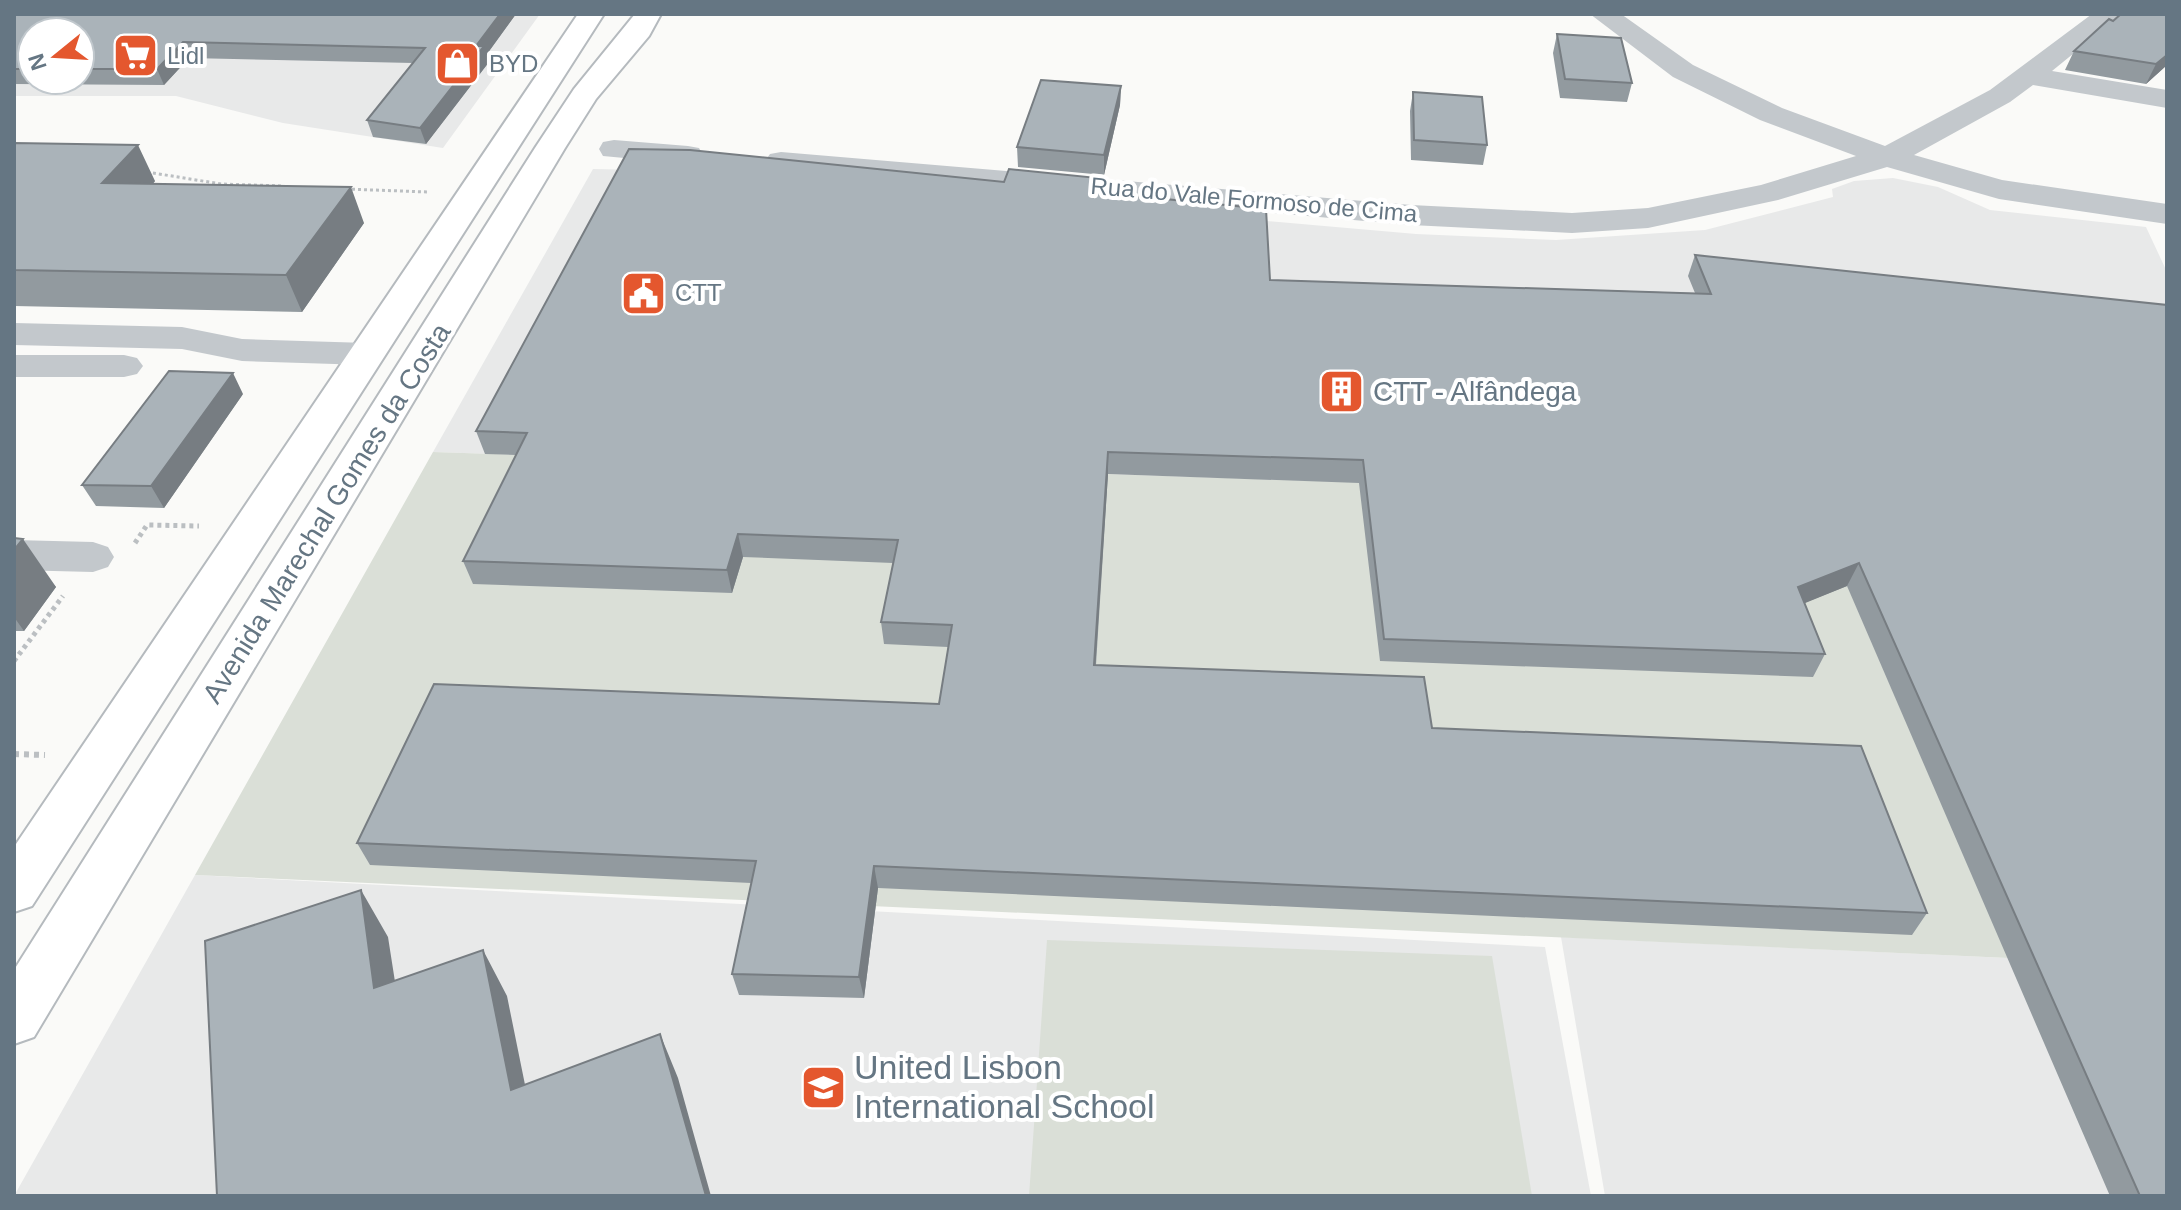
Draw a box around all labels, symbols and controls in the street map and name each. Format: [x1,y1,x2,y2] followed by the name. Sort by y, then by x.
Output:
[16,16,96,96] north arrow
[112,32,160,80] supermarket icon: Lidl
[434,40,482,88] shop icon: BYD
[167,42,204,69] place label: Lidl
[489,50,538,77] place label: BYD
[23,51,52,73] text: N
[1090,172,1419,227] street label: Rua do Vale Formoso de Cima
[620,269,668,317] public building icon: CTT
[675,279,722,306] place label: CTT
[196,317,457,709] street label: Avenida Marechal Gomes da Costa
[1318,367,1366,415] building icon: CTT - Alfândega
[1373,376,1577,407] place label: CTT - Alfândega
[854,1048,1155,1125] place label: United Lisbon International School
[799,1063,847,1111] school or university icon: United Lisbon International School

